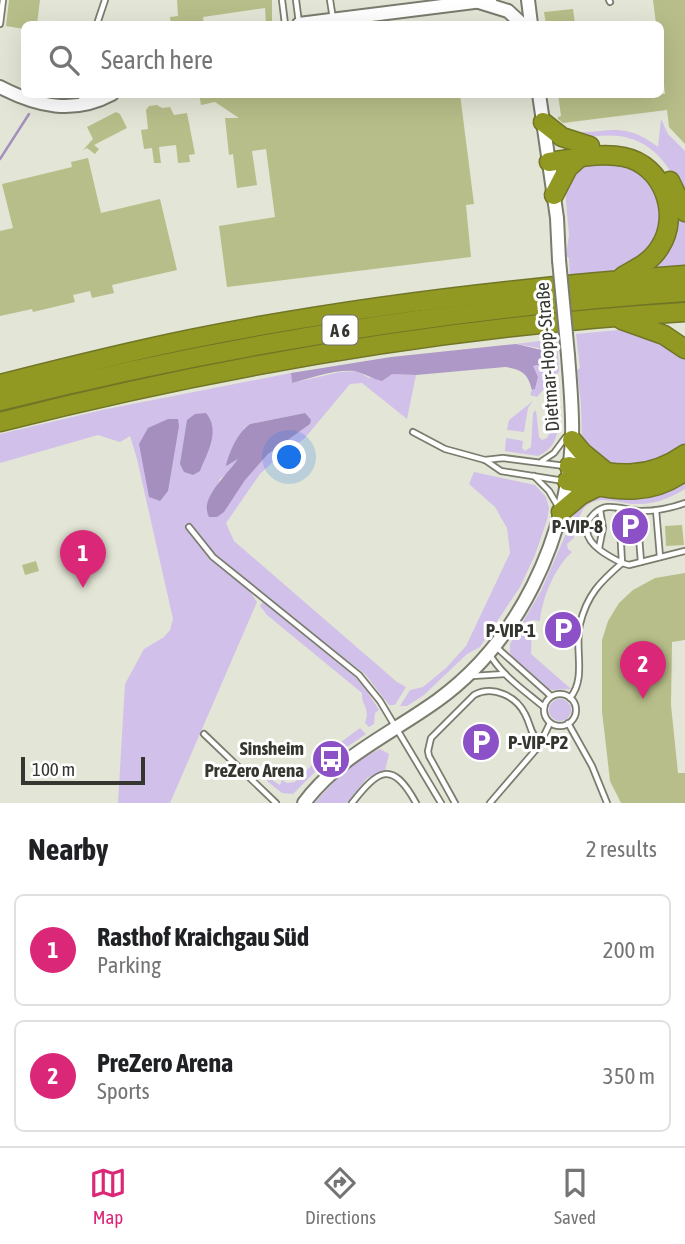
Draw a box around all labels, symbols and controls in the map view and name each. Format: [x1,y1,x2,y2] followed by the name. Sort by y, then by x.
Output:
[21,21,664,98] search box
[45,41,83,79] icon: search
[101,45,213,75] text: Search here
[531,282,563,432] street label: Dietmar-Hopp-Straße
[322,316,358,344] road number: A 6
[272,440,306,474] your location
[609,505,651,547] parking icon: P-VIP-8
[552,515,603,537] place label: P-VIP-8
[60,530,106,588] pin: 1
[542,609,584,651] parking icon: P-VIP-1
[486,619,536,641] place label: P-VIP-1
[620,641,666,699] pin: 2
[460,721,502,763] parking icon: P-VIP-P2
[508,731,569,753] place label: P-VIP-P2
[205,737,304,781] place label: Sinsheim PreZero Arena
[310,738,352,780] bus stop icon: Sinsheim PreZero Arena
[21,754,145,786] scale bar
[32,758,75,780] text: 100 m
[28,832,108,866] text: Nearby
[586,836,657,862] text: 2 results
[97,922,309,952] text: Rasthof Kraichgau Süd
[48,937,58,963] text: 1
[603,937,655,963] text: 200 m
[97,952,161,978] text: Parking
[97,1048,233,1078] text: PreZero Arena
[48,1063,58,1089] text: 2
[603,1063,655,1089] text: 350 m
[97,1078,150,1104] text: Sports
[89,1164,127,1228] tab: Map
[305,1164,376,1228] tab: Directions
[554,1164,596,1228] tab: Saved

